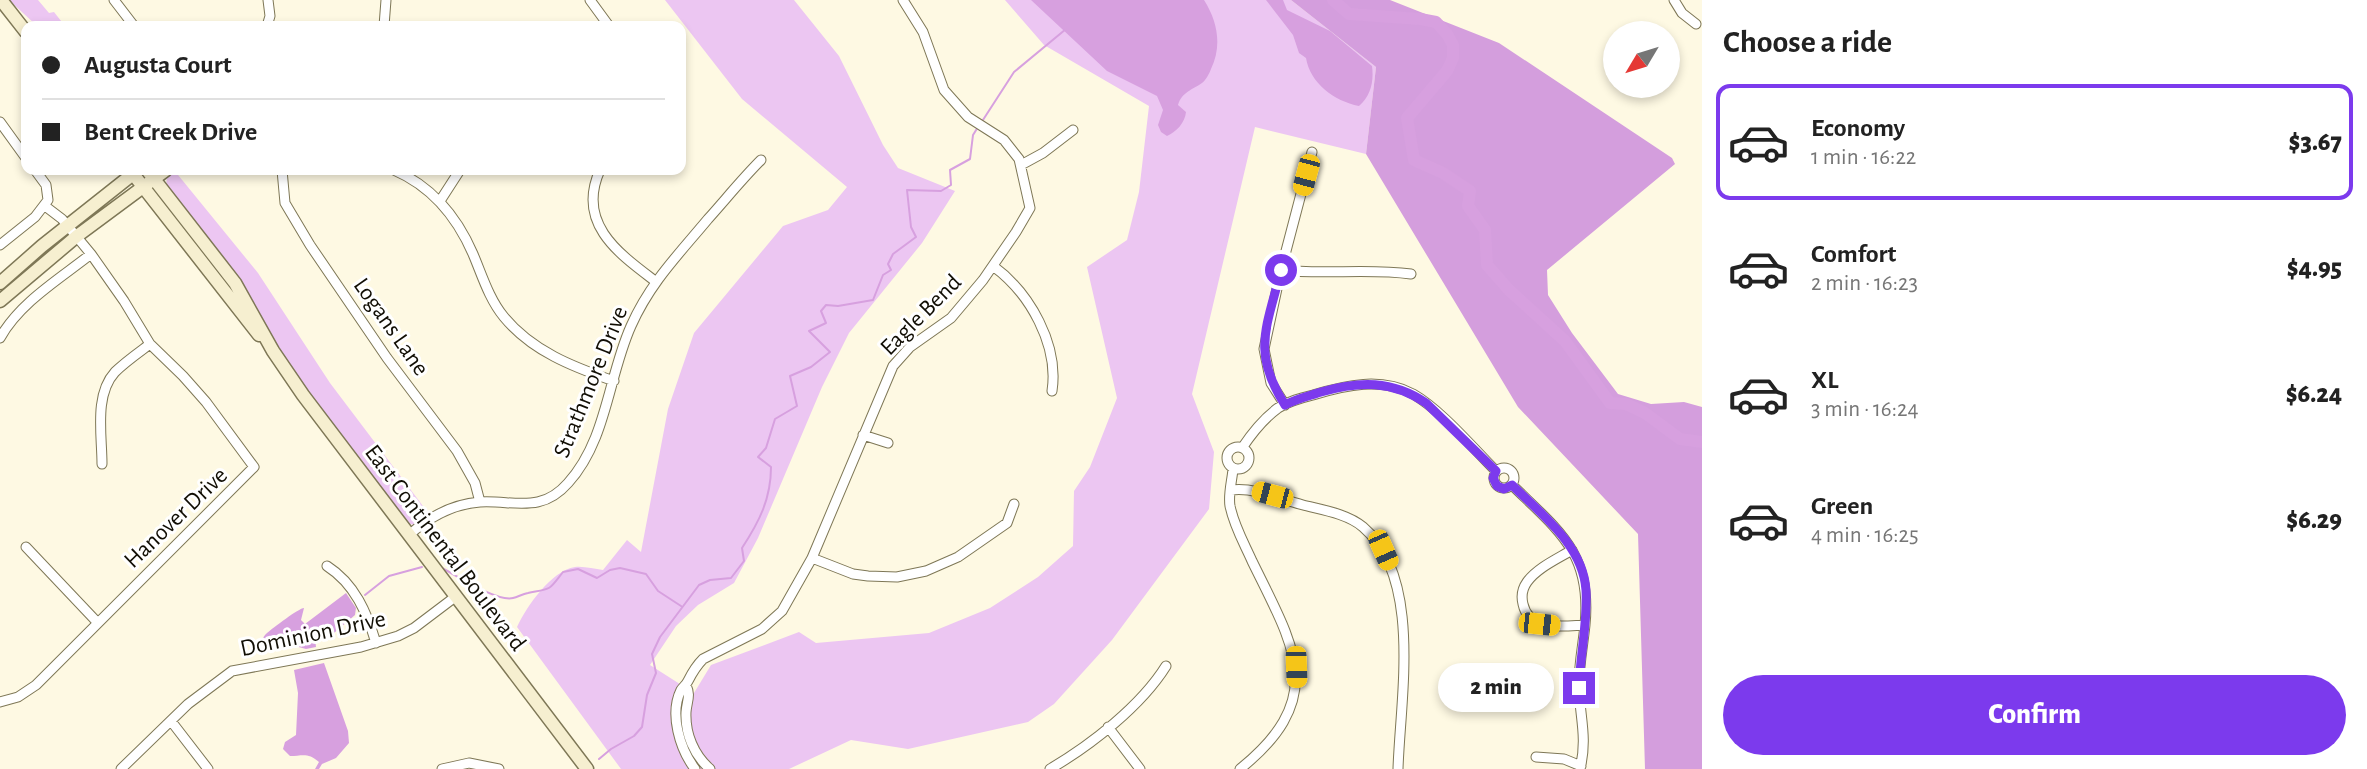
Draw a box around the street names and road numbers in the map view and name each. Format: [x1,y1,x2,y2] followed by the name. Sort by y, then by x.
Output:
[876,270,966,360] street label: Eagle Bend
[349,274,433,380] street label: Logans Lane
[550,303,632,461] street label: Strathmore Drive
[360,441,530,655] street label: East Continental Boulevard
[120,463,232,573] street label: Hanover Drive
[238,607,388,661] street label: Dominion Drive

